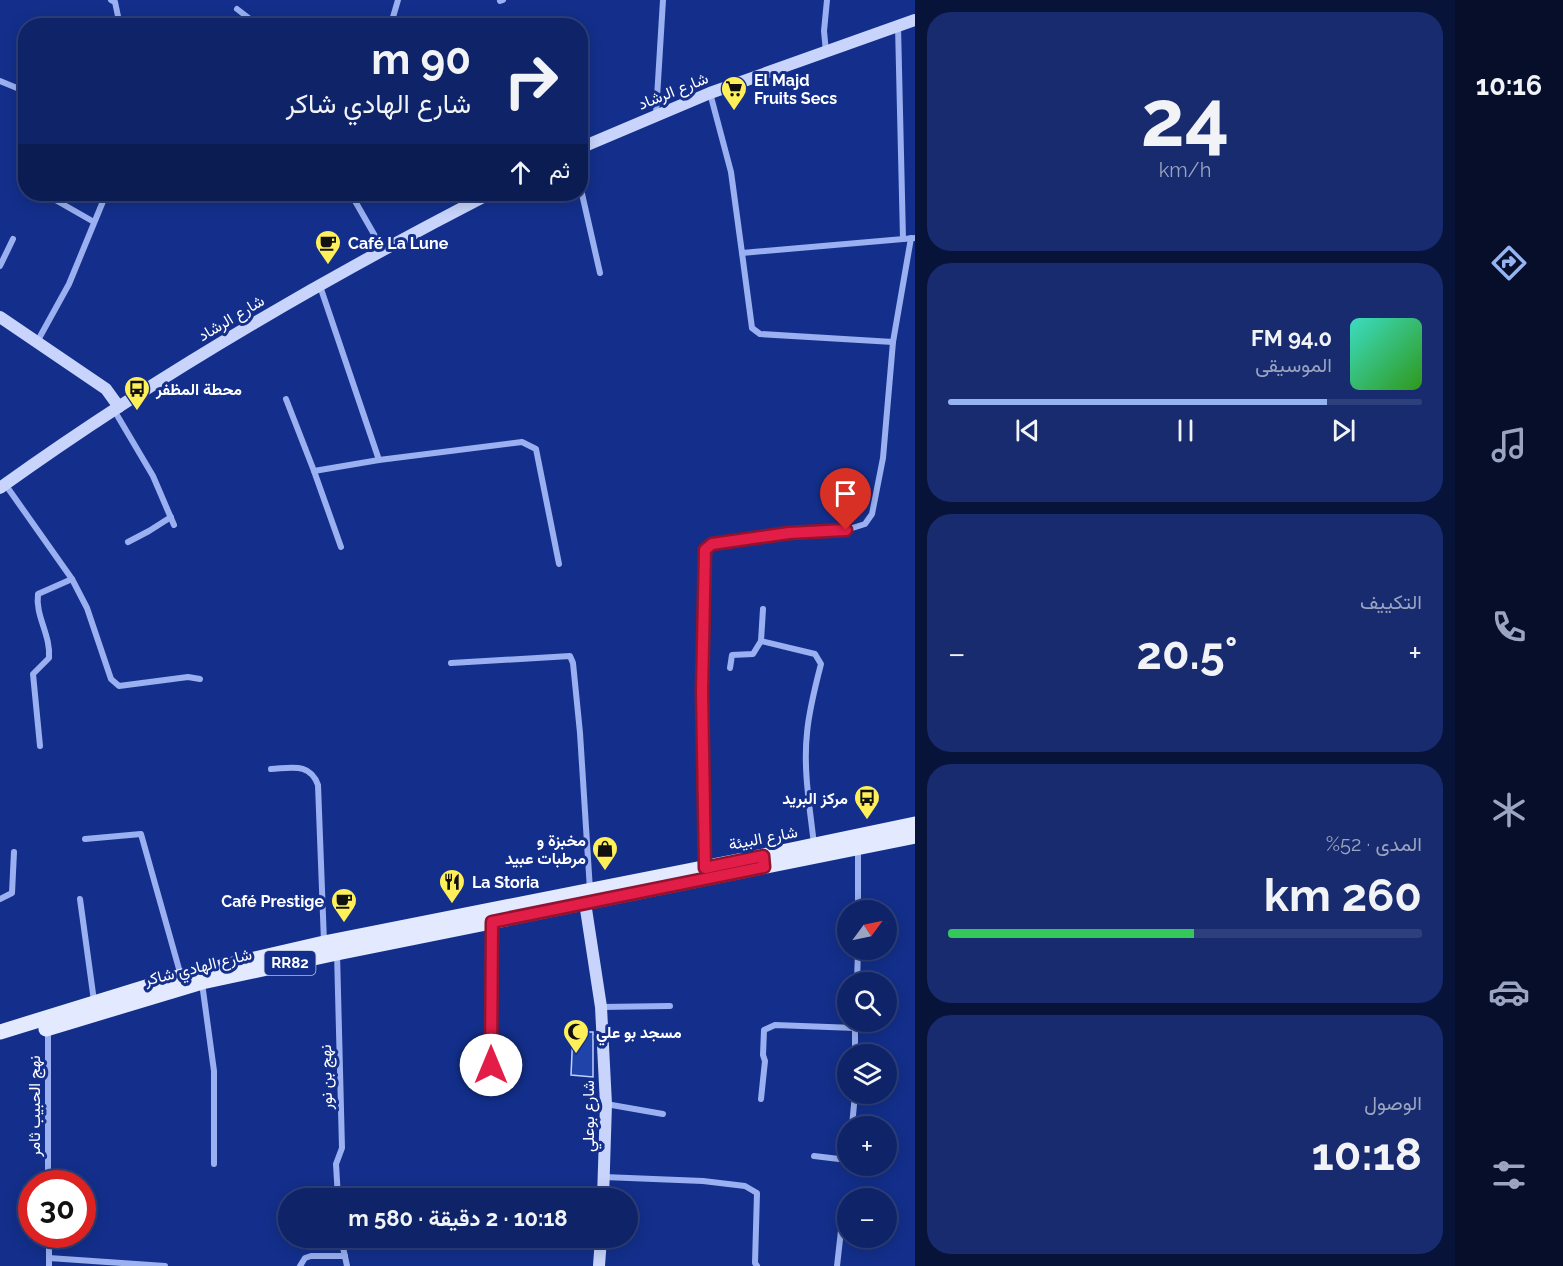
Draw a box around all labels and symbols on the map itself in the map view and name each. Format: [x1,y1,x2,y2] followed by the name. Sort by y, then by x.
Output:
[635,68,712,116] street label: شارع الرشاد
[754,71,837,108] place label: El Majd Fruits Secs
[719,74,749,112] supermarket icon: El Majd Fruits Secs
[313,228,343,266] cafe icon: Café La Lune
[348,234,449,253] place label: Café La Lune
[194,291,269,347] street label: شارع الرشاد
[122,374,152,412] bus stop icon: محطة المظفر
[155,380,242,400] place label: محطة المظفر
[820,468,871,530] pin
[852,783,882,821] bus stop icon: مركز البريد
[782,789,848,809] place label: مركز البريد
[727,822,800,856] street label: شارع البيئة
[505,831,586,869] place label: مخبزة و مرطبات عبيد
[590,834,620,872] shop icon: مخبزة و مرطبات عبيد
[437,867,467,905] restaurant icon: La Storia
[472,873,539,892] place label: La Storia
[329,886,359,924] cafe icon: Café Prestige
[221,892,324,911] place label: Café Prestige
[837,900,897,960] north arrow
[141,944,255,994] street label: شارع الهادي شاكر
[264,951,316,975] road number: RR82
[561,1017,591,1055] mosque icon: مسجد بو علي
[596,1023,682,1046] place label: مسجد بو علي
[459,1033,523,1097] position arrow
[316,1044,338,1111] street label: نهج بن نور
[25,1055,46,1158] street label: نهج الحبيب ثامر
[579,1080,602,1152] street label: شارع بوعلي
[18,1170,96,1248] speed limit sign: 30

